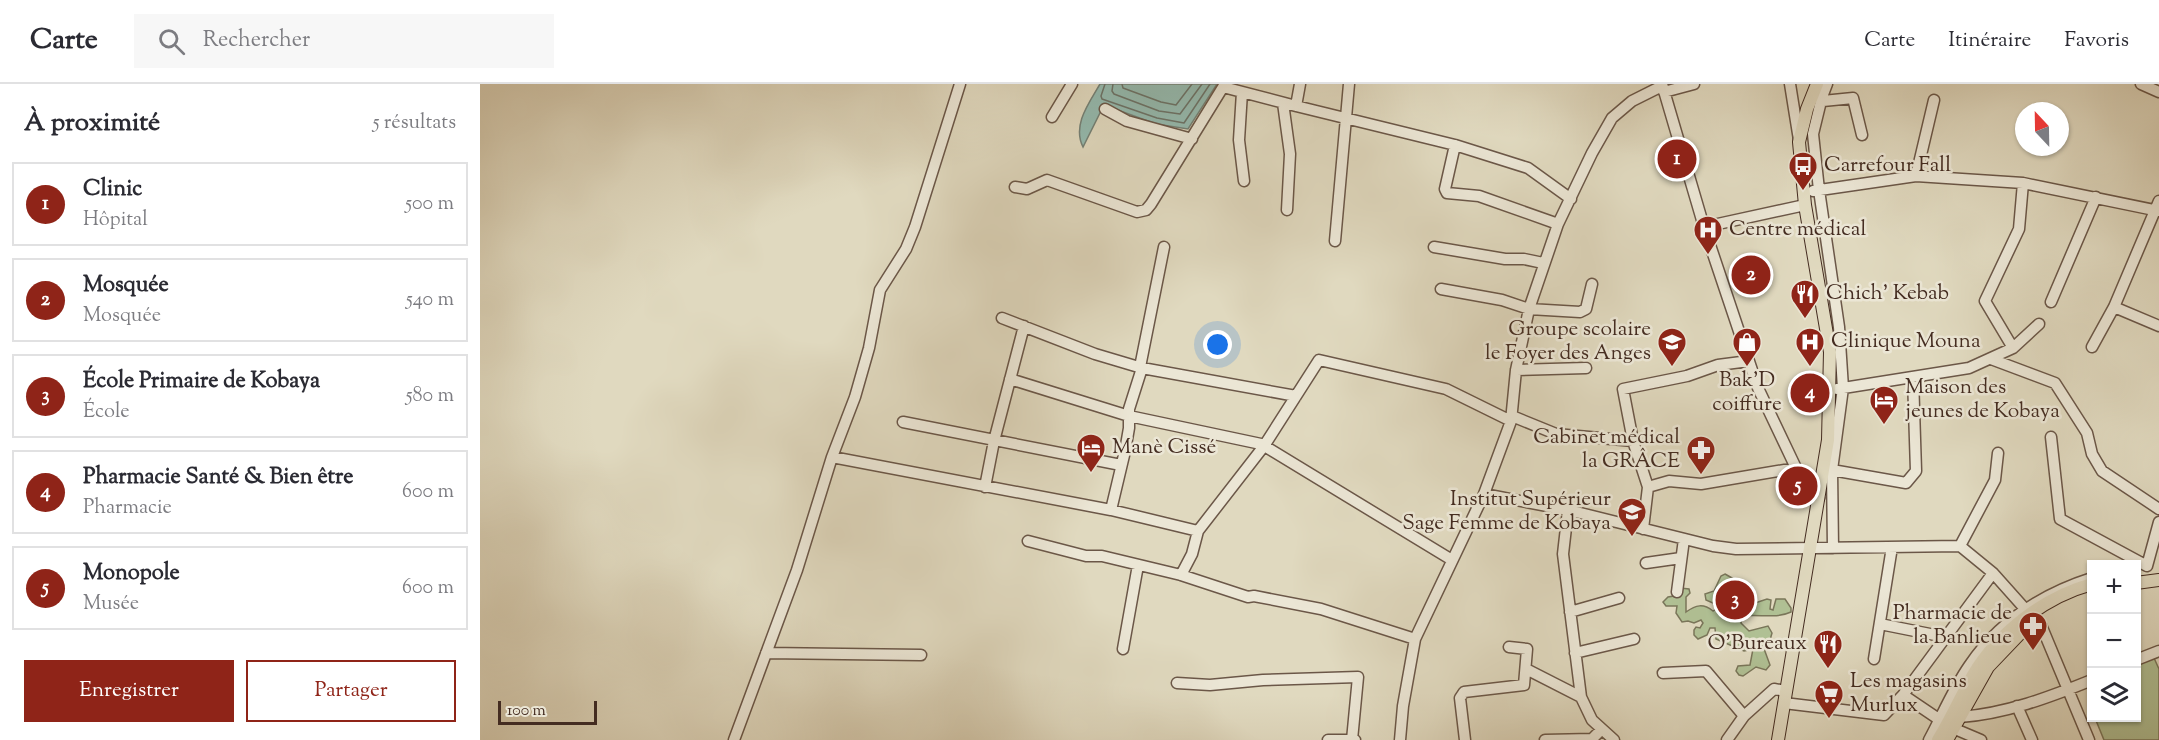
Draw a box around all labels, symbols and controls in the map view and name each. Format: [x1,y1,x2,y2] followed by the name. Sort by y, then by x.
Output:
[134,14,554,68] search box
[30,21,98,61] text: Carte
[155,25,188,58] icon: search
[203,25,310,57] text: Rechercher
[1864,26,1915,56] text: Carte
[1948,26,2031,56] text: Itinéraire
[2064,26,2129,56] text: Favoris
[2015,102,2069,156] north arrow
[24,105,160,142] text: À proximité
[373,109,456,138] text: 5 résultats
[1658,136,1696,182] pin: 1
[1787,150,1819,192] bus stop icon: Carrefour Fall
[1824,151,1951,181] place label: Carrefour Fall
[83,174,142,206] text: Clinic
[42,190,49,219] text: 1
[405,190,454,219] text: 500 m
[83,206,148,235] text: Hôpital
[1692,214,1724,256] hospital icon: Centre médical
[1729,215,1866,245] place label: Centre médical
[1732,252,1770,297] pin: 2
[83,270,169,302] text: Mosquée
[1789,278,1821,320] restaurant icon: Chich' Kebab
[1826,279,1949,309] place label: Chich' Kebab
[41,286,50,315] text: 2
[406,286,454,315] text: 540 m
[83,302,161,331] text: Mosquée
[1485,315,1651,369] place label: Groupe scolaire le Foyer des Anges
[1656,326,1688,368] school or university icon: Groupe scolaire le Foyer des Anges
[1731,326,1763,368] shop icon: Bak'D coiffure
[1794,326,1826,368] hospital icon: Clinique Mouna
[1831,327,1981,357] place label: Clinique Mouna
[1203,330,1232,359] your location
[83,366,320,398] text: École Primaire de Kobaya
[1712,366,1782,420] place label: Bak'D coiffure
[1790,370,1830,416] pin: 4
[1905,373,2060,427] place label: Maison des jeunes de Kobaya
[41,382,50,411] text: 3
[406,382,454,411] text: 580 m
[1868,384,1900,426] hotel icon: Maison des jeunes de Kobaya
[83,398,130,427] text: École
[1533,423,1680,477] place label: Cabinet médical la GRÂCE
[1075,432,1107,474] hotel icon: Manè Cissé
[1112,433,1216,463] place label: Manè Cissé
[1685,434,1717,476] pharmacy icon: Cabinet médical la GRÂCE
[83,462,354,494] text: Pharmacie Santé & Bien être
[1778,464,1818,508] pin: 5
[40,478,51,507] text: 4
[402,478,454,507] text: 600 m
[1402,485,1611,539] place label: Institut Supérieur Sage Femme de Kobaya
[83,494,172,523] text: Pharmacie
[1616,496,1648,538] school or university icon: Institut Supérieur Sage Femme de Kobaya
[83,558,180,590] text: Monopole
[2087,560,2141,722] map controls
[2087,560,2141,614] button: +
[42,574,49,603] text: 5
[402,574,454,603] text: 600 m
[1716,578,1754,622] pin: 3
[83,590,139,619] text: Musée
[1893,599,2012,653] place label: Pharmacie de la Banlieue
[2017,610,2049,652] pharmacy icon: Pharmacie de la Banlieue
[2087,614,2141,668] button: −
[1812,628,1844,670] restaurant icon: O'Bureaux
[1708,629,1807,659] place label: O'Bureaux
[24,660,234,722] button: Enregistrer
[246,660,456,722] button: Partager
[1850,667,1967,721] place label: Les magasins Murlux
[2087,668,2141,722] button: layers
[1813,678,1845,720] supermarket icon: Les magasins Murlux
[498,698,597,726] scale bar
[507,700,546,723] text: 100 m

